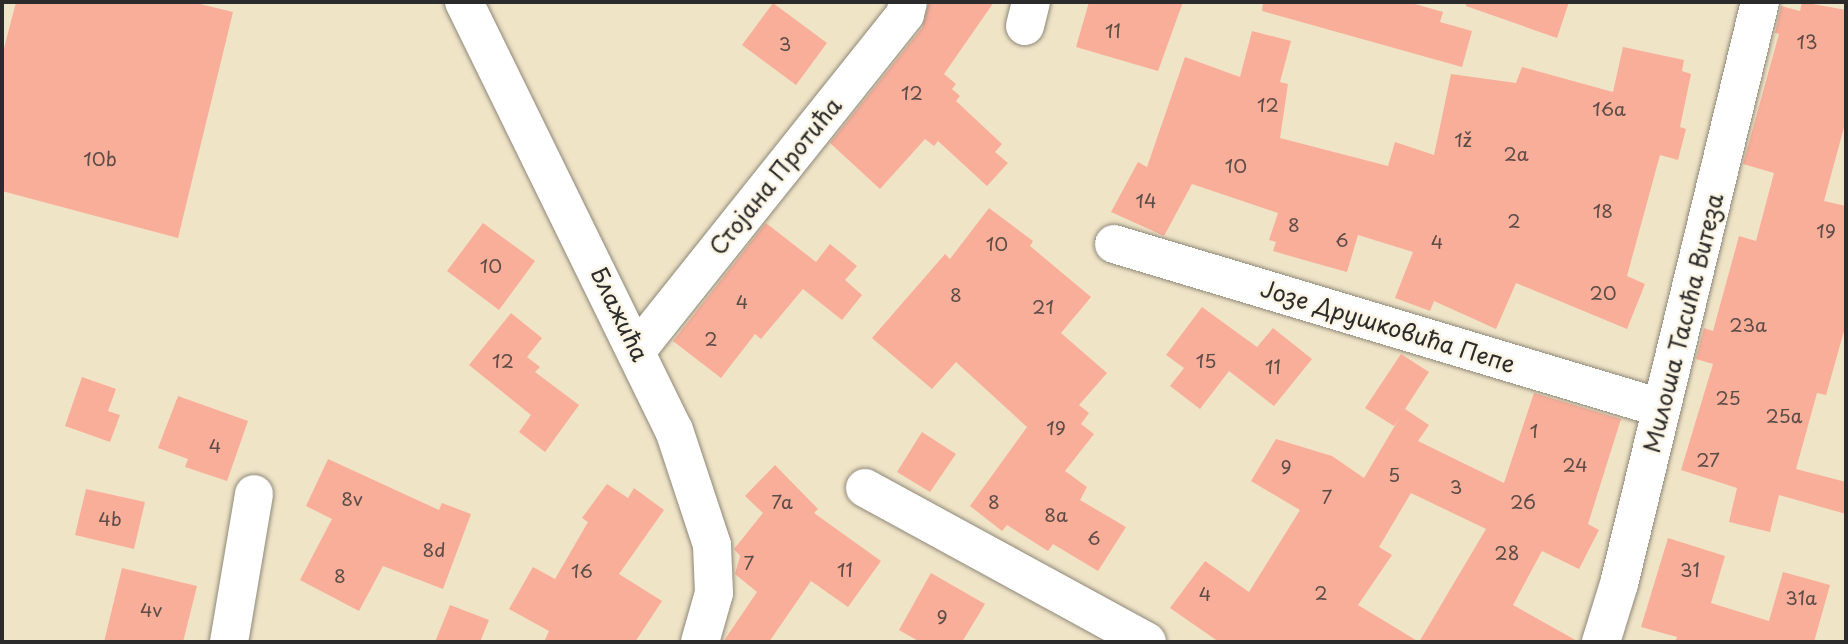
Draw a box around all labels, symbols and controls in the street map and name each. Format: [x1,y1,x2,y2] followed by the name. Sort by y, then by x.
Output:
[1105,20,1121,42] house number: 11
[1796,31,1818,53] house number: 13
[779,33,791,55] house number: 3
[901,82,923,104] house number: 12
[703,91,847,261] street label: Стојана Протића
[1257,94,1279,116] house number: 12
[1592,98,1626,120] house number: 16a
[1454,129,1472,151] house number: 1ž
[1504,143,1528,165] house number: 2a
[83,148,117,170] house number: 10b
[1225,155,1247,177] house number: 10
[1637,189,1729,457] street label: Милоша Тасића Витеза
[1135,190,1157,212] house number: 14
[1593,200,1613,222] house number: 18
[1507,210,1521,232] house number: 2
[1288,214,1300,236] house number: 8
[1816,220,1836,242] house number: 19
[1335,229,1349,251] house number: 6
[1431,231,1443,253] house number: 4
[986,233,1008,255] house number: 10
[480,255,502,277] house number: 10
[586,263,654,365] street label: Блажића
[1256,274,1520,378] street label: Јозе Друшковића Пепе
[1589,282,1617,304] house number: 20
[950,284,962,306] house number: 8
[736,291,748,313] house number: 4
[1032,296,1054,318] house number: 21
[1729,314,1767,336] house number: 23a
[704,328,718,350] house number: 2
[492,350,514,372] house number: 12
[1196,350,1216,372] house number: 15
[1265,356,1281,378] house number: 11
[1715,387,1741,409] house number: 25
[1766,405,1802,427] house number: 25a
[1046,417,1066,439] house number: 19
[1530,420,1538,442] house number: 1
[209,435,221,457] house number: 4
[1696,449,1720,471] house number: 27
[1562,454,1588,476] house number: 24
[1280,456,1292,478] house number: 9
[1388,464,1400,486] house number: 5
[1450,476,1462,498] house number: 3
[1322,486,1332,508] house number: 7
[341,488,363,510] house number: 8v
[771,491,793,513] house number: 7a
[988,491,1000,513] house number: 8
[1510,491,1536,513] house number: 26
[1044,504,1068,526] house number: 8a
[98,508,122,530] house number: 4b
[1087,527,1101,549] house number: 6
[422,539,446,561] house number: 8d
[1494,542,1520,564] house number: 28
[744,552,754,574] house number: 7
[837,559,853,581] house number: 11
[1680,559,1700,581] house number: 31
[571,560,593,582] house number: 16
[334,565,346,587] house number: 8
[1314,582,1328,604] house number: 2
[1199,583,1211,605] house number: 4
[1785,587,1817,609] house number: 31a
[140,599,162,621] house number: 4v
[936,606,948,628] house number: 9

